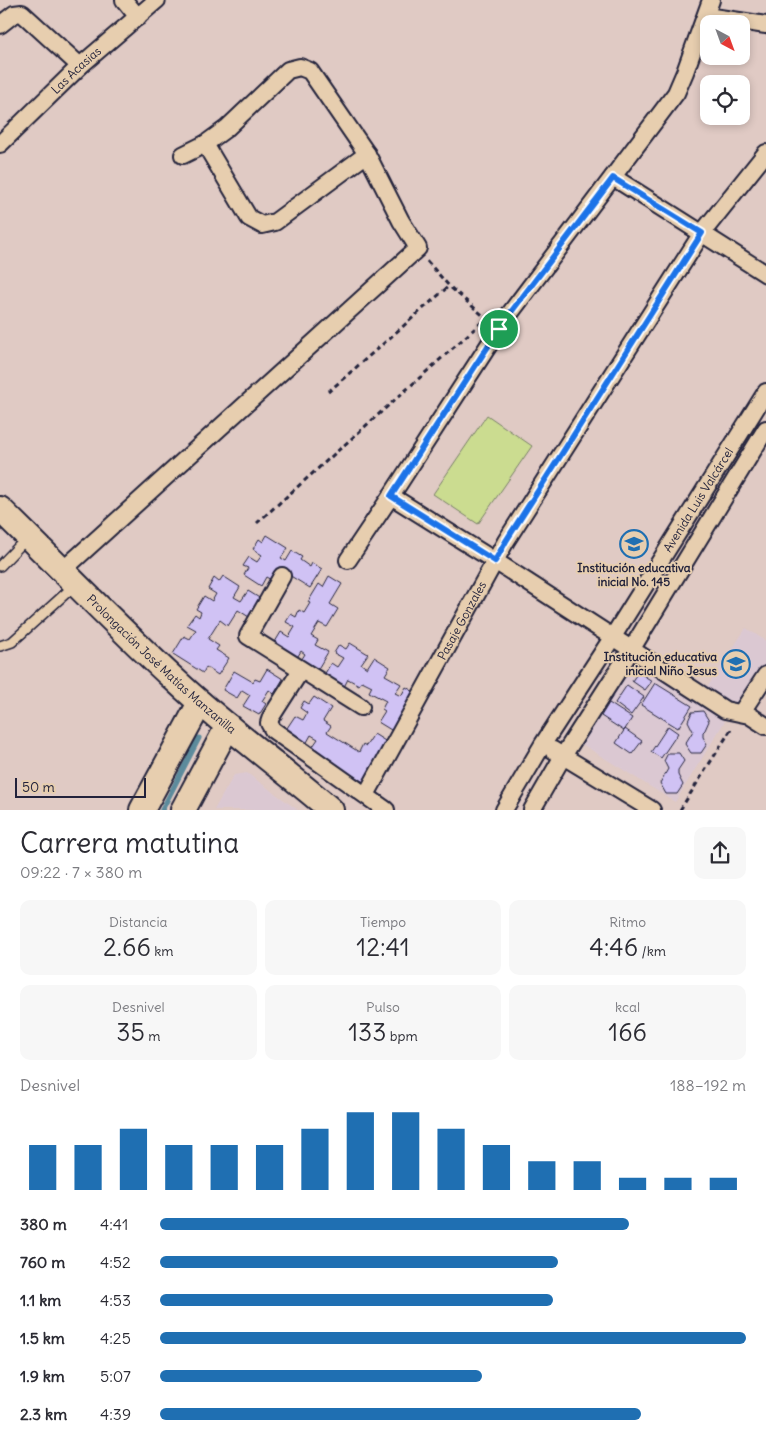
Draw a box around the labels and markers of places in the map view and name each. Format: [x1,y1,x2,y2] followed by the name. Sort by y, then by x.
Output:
[478,308,520,350] pin
[619,529,649,559] school or university icon: Institución educativa inicial No. 145
[577,560,691,589] place label: Institución educativa inicial No. 145
[604,649,718,678] place label: Institución educativa inicial Niño Jesus
[721,649,751,679] school or university icon: Institución educativa inicial Niño Jesus

